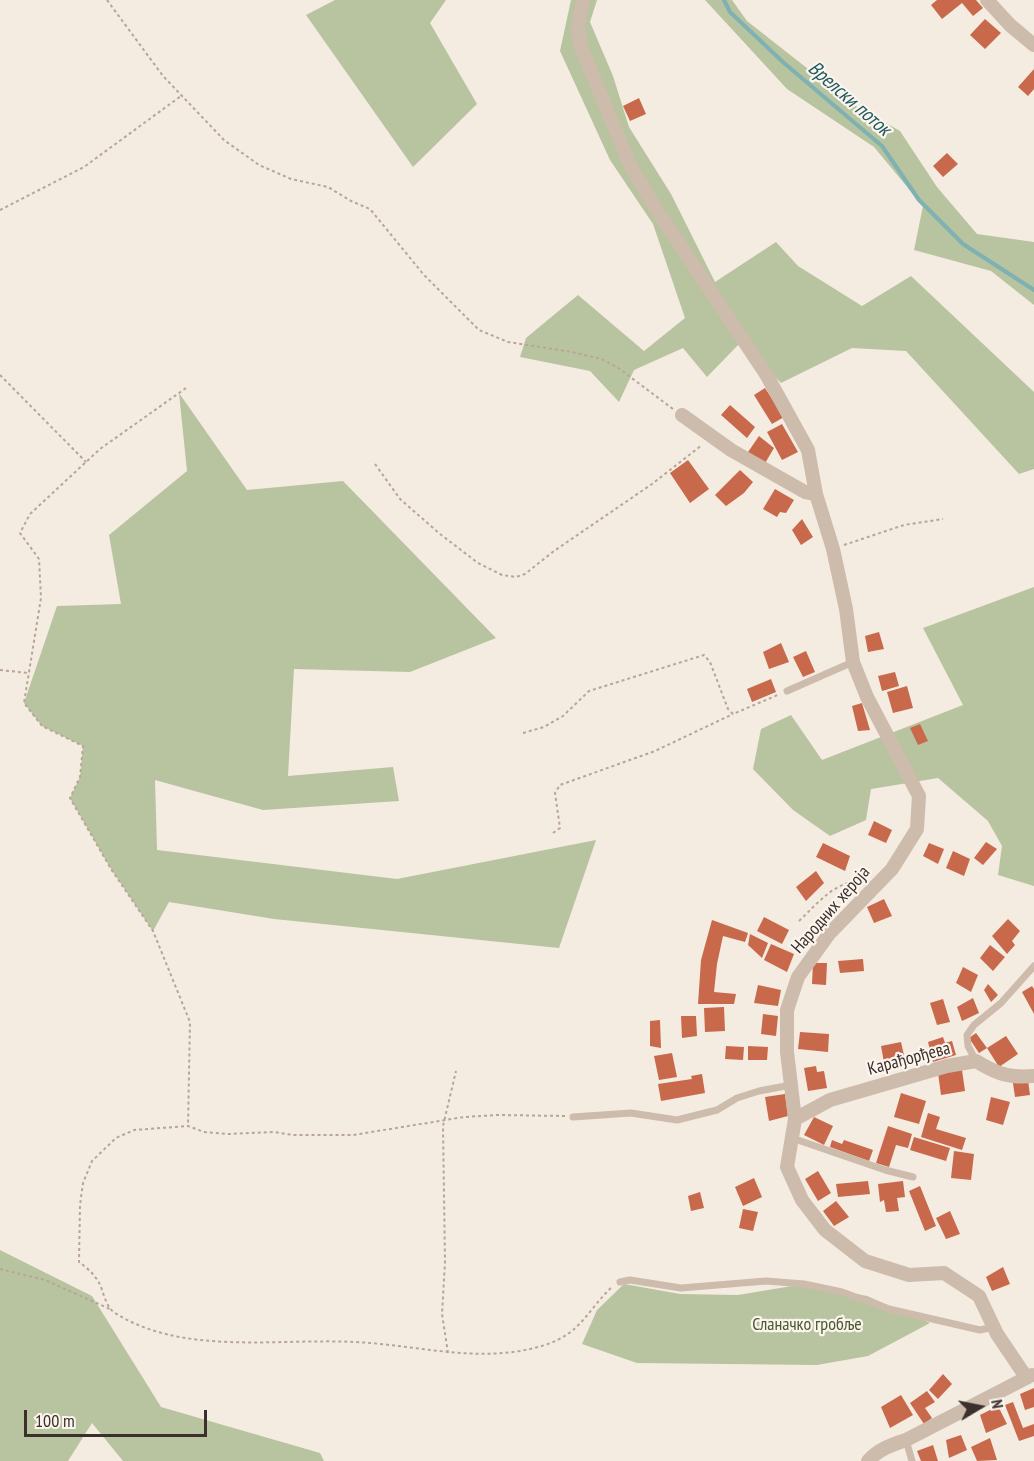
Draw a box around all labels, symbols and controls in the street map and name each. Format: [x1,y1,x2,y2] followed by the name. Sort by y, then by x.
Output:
[803,57,895,141] water label: Врелски поток
[787,862,875,958] street label: Народних хероја
[865,1038,953,1080] street label: Карађорђева
[752,1314,862,1336] park label: Сланачко гробље
[950,1377,1010,1437] north arrow
[27,1398,210,1436] scale bar
[987,1398,1008,1410] text: N
[35,1409,75,1432] text: 100 m

